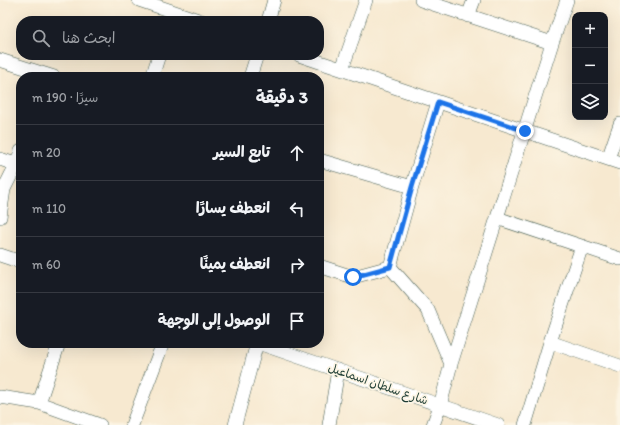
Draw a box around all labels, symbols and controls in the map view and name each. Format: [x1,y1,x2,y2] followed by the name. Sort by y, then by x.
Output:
[572,12,608,120] map controls
[572,12,608,48] button: +
[16,16,324,60] search box
[30,27,52,49] icon: search
[62,29,116,47] text: ابحث هنا
[572,48,608,84] button: −
[572,84,608,120] button: layers
[256,87,308,107] text: 3 دقيقة
[32,90,98,105] text: سيرًا · 190 m
[516,122,534,140] route end
[286,142,308,164] icon: ahead
[213,143,270,161] text: تابع السير
[32,145,61,160] text: 20 m
[286,198,308,220] icon: left
[196,199,270,217] text: انعطف يسارًا
[32,201,66,216] text: 110 m
[286,254,308,276] icon: right
[200,255,270,273] text: انعطف يمينًا
[32,257,61,272] text: 60 m
[344,268,362,286] route start
[286,310,308,332] icon: arrive
[158,311,270,329] text: الوصول إلى الوجهة
[326,360,430,410] street label: شارع سلطان اسماعيل

